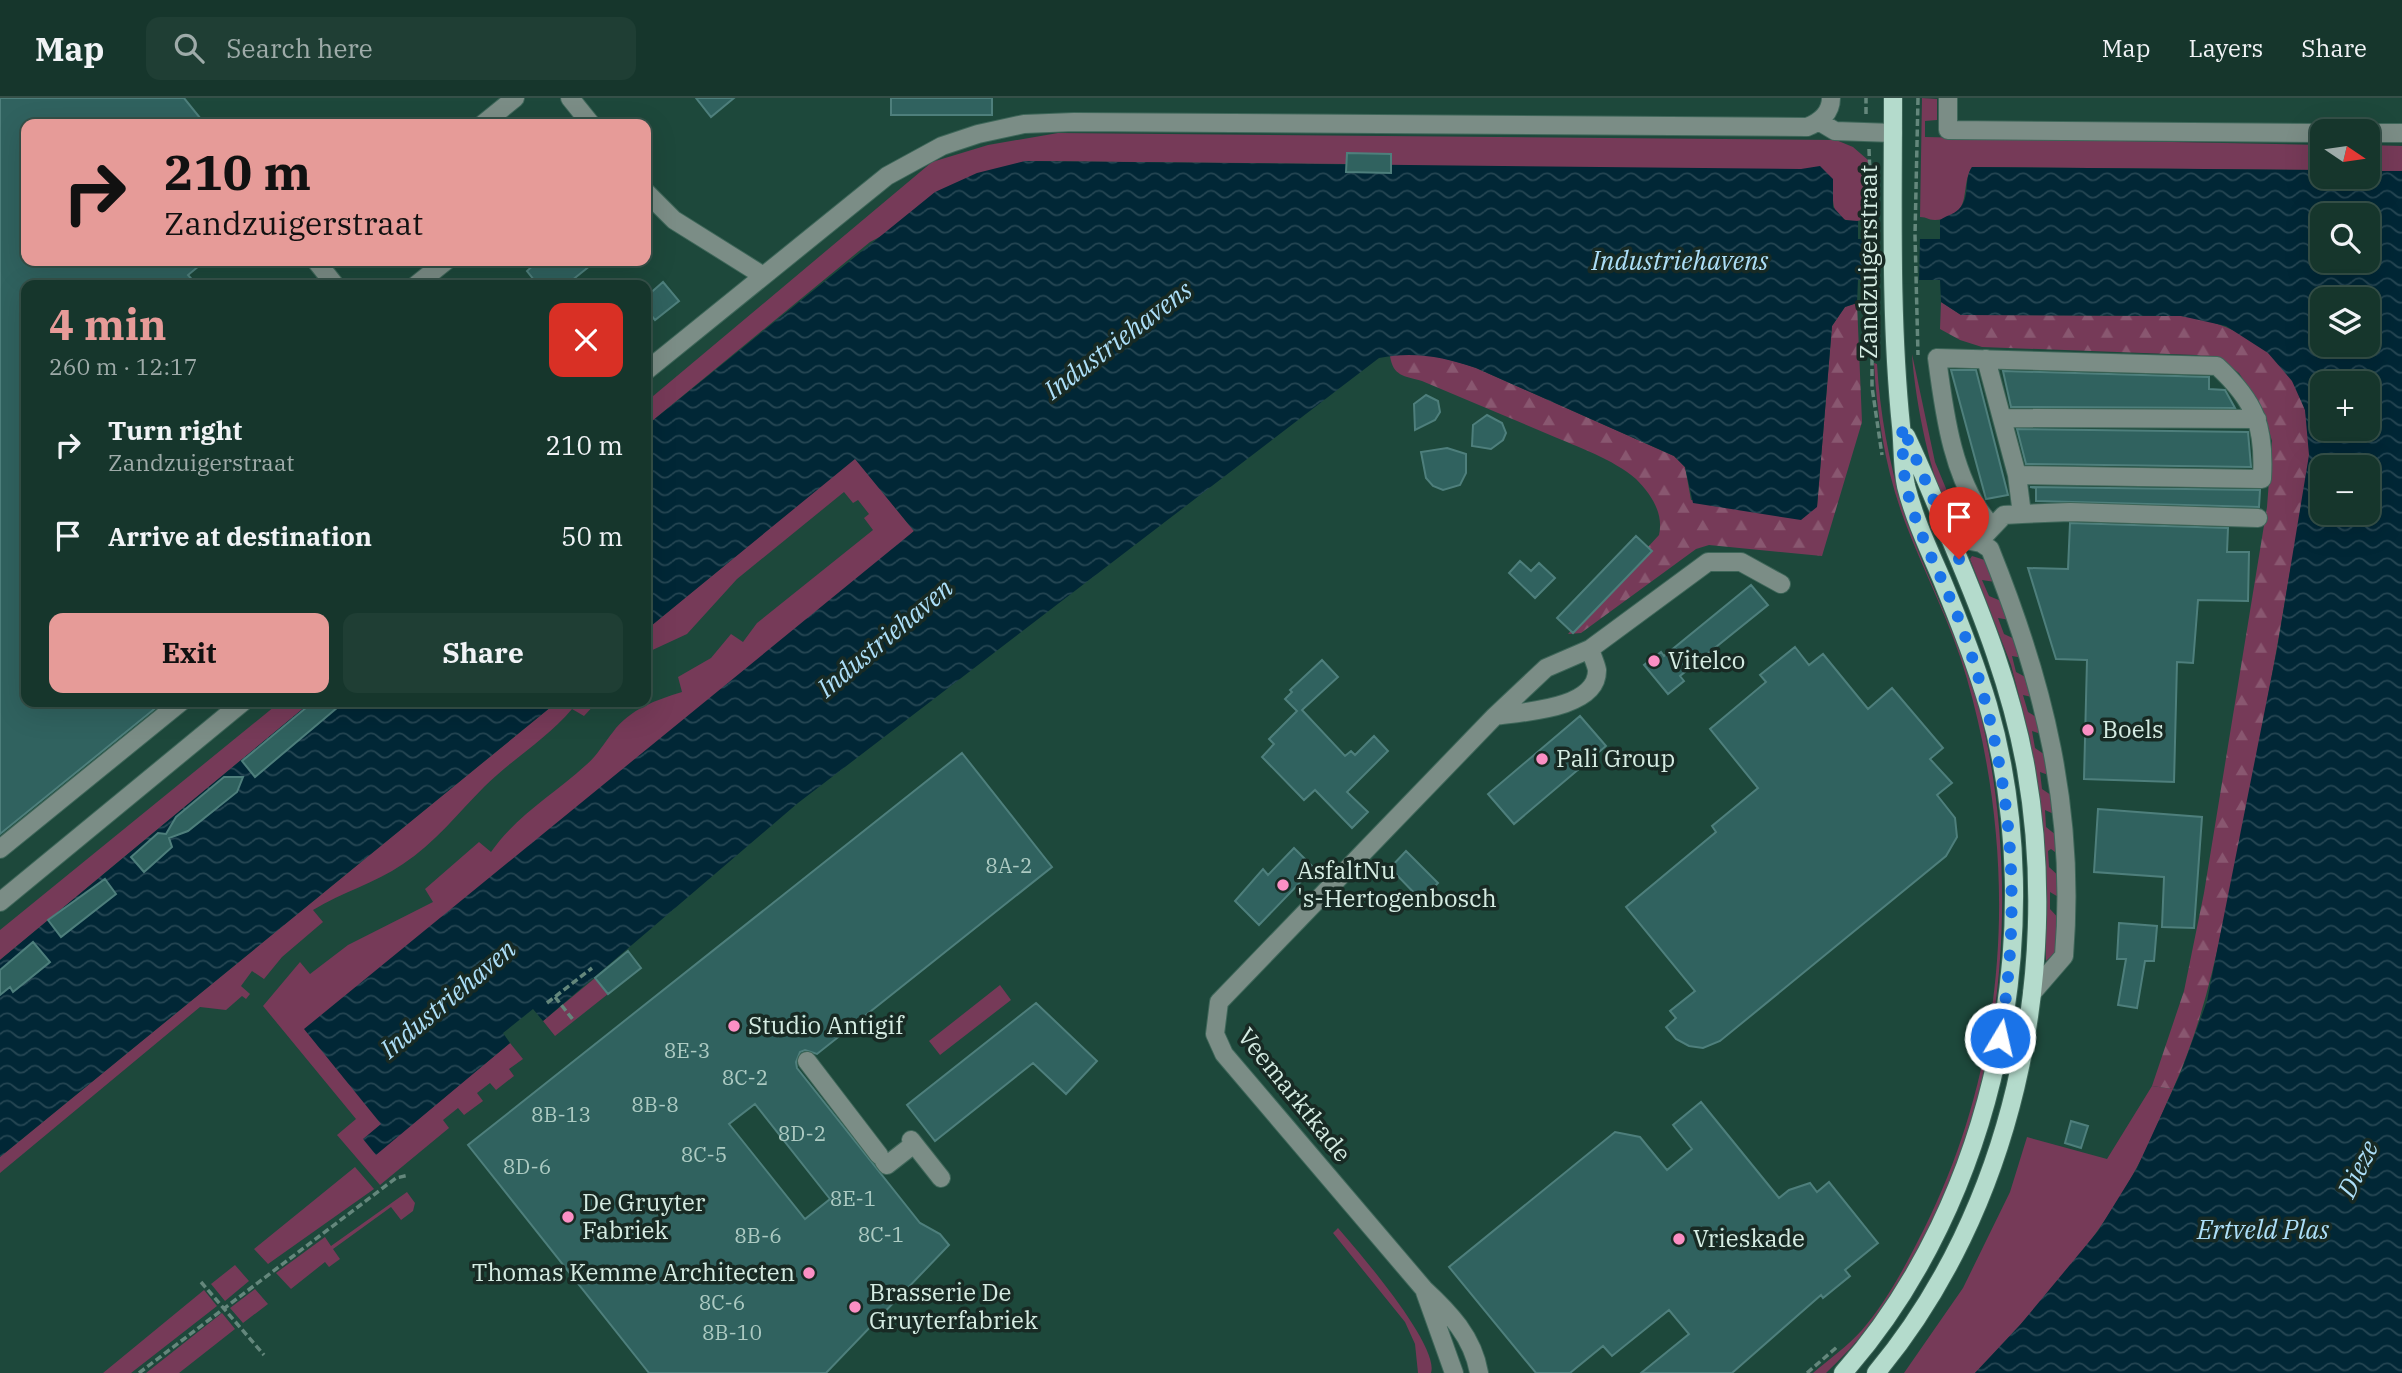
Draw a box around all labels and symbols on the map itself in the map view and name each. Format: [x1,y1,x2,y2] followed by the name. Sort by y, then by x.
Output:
[2310,119,2380,189] north arrow
[1852,165,1884,359] street label: Zandzuigerstraat
[1591,243,1769,277] water label: Industriehavens
[1036,272,1199,407] water label: Industriehavens
[1929,487,1989,559] pin
[809,570,960,705] water label: Industriehaven
[1668,644,1745,676] place label: Vitelco
[1646,653,1662,669] marker: Vitelco
[2102,713,2164,745] place label: Boels
[2080,722,2096,738] marker: Boels
[1556,742,1675,774] place label: Pali Group
[1534,751,1550,767] marker: Pali Group
[985,851,1033,879] house number: 8A-2
[1297,854,1497,914] place label: AsfaltNu 's-Hertogenbosch
[1275,877,1291,893] marker: AsfaltNu 's-Hertogenbosch
[372,931,523,1066] water label: Industriehaven
[1963,1001,2037,1075] position arrow
[748,1009,905,1041] place label: Studio Antigif
[726,1018,742,1034] marker: Studio Antigif
[1231,1021,1359,1168] street label: Veemarktkade
[664,1036,710,1064] house number: 8E-3
[722,1063,768,1091] house number: 8C-2
[631,1090,679,1118] house number: 8B-8
[531,1100,591,1128] house number: 8B-13
[778,1119,826,1147] house number: 8D-2
[2328,1134,2386,1204] water label: Dieze
[681,1140,727,1168] house number: 8C-5
[503,1152,551,1180] house number: 8D-6
[830,1184,876,1212] house number: 8E-1
[582,1186,706,1246] place label: De Gruyter Fabriek
[560,1209,576,1225] marker: De Gruyter Fabriek
[2196,1212,2329,1246] water label: Ertveld Plas
[858,1220,904,1248] house number: 8C-1
[734,1221,782,1249] house number: 8B-6
[1693,1222,1805,1254] place label: Vrieskade
[1671,1231,1687,1247] marker: Vrieskade
[472,1256,795,1288] place label: Thomas Kemme Architecten
[801,1265,817,1281] marker: Thomas Kemme Architecten
[869,1276,1038,1336] place label: Brasserie De Gruyterfabriek
[699,1288,745,1316] house number: 8C-6
[847,1299,863,1315] marker: Brasserie De Gruyterfabriek
[702,1318,762,1346] house number: 8B-10

